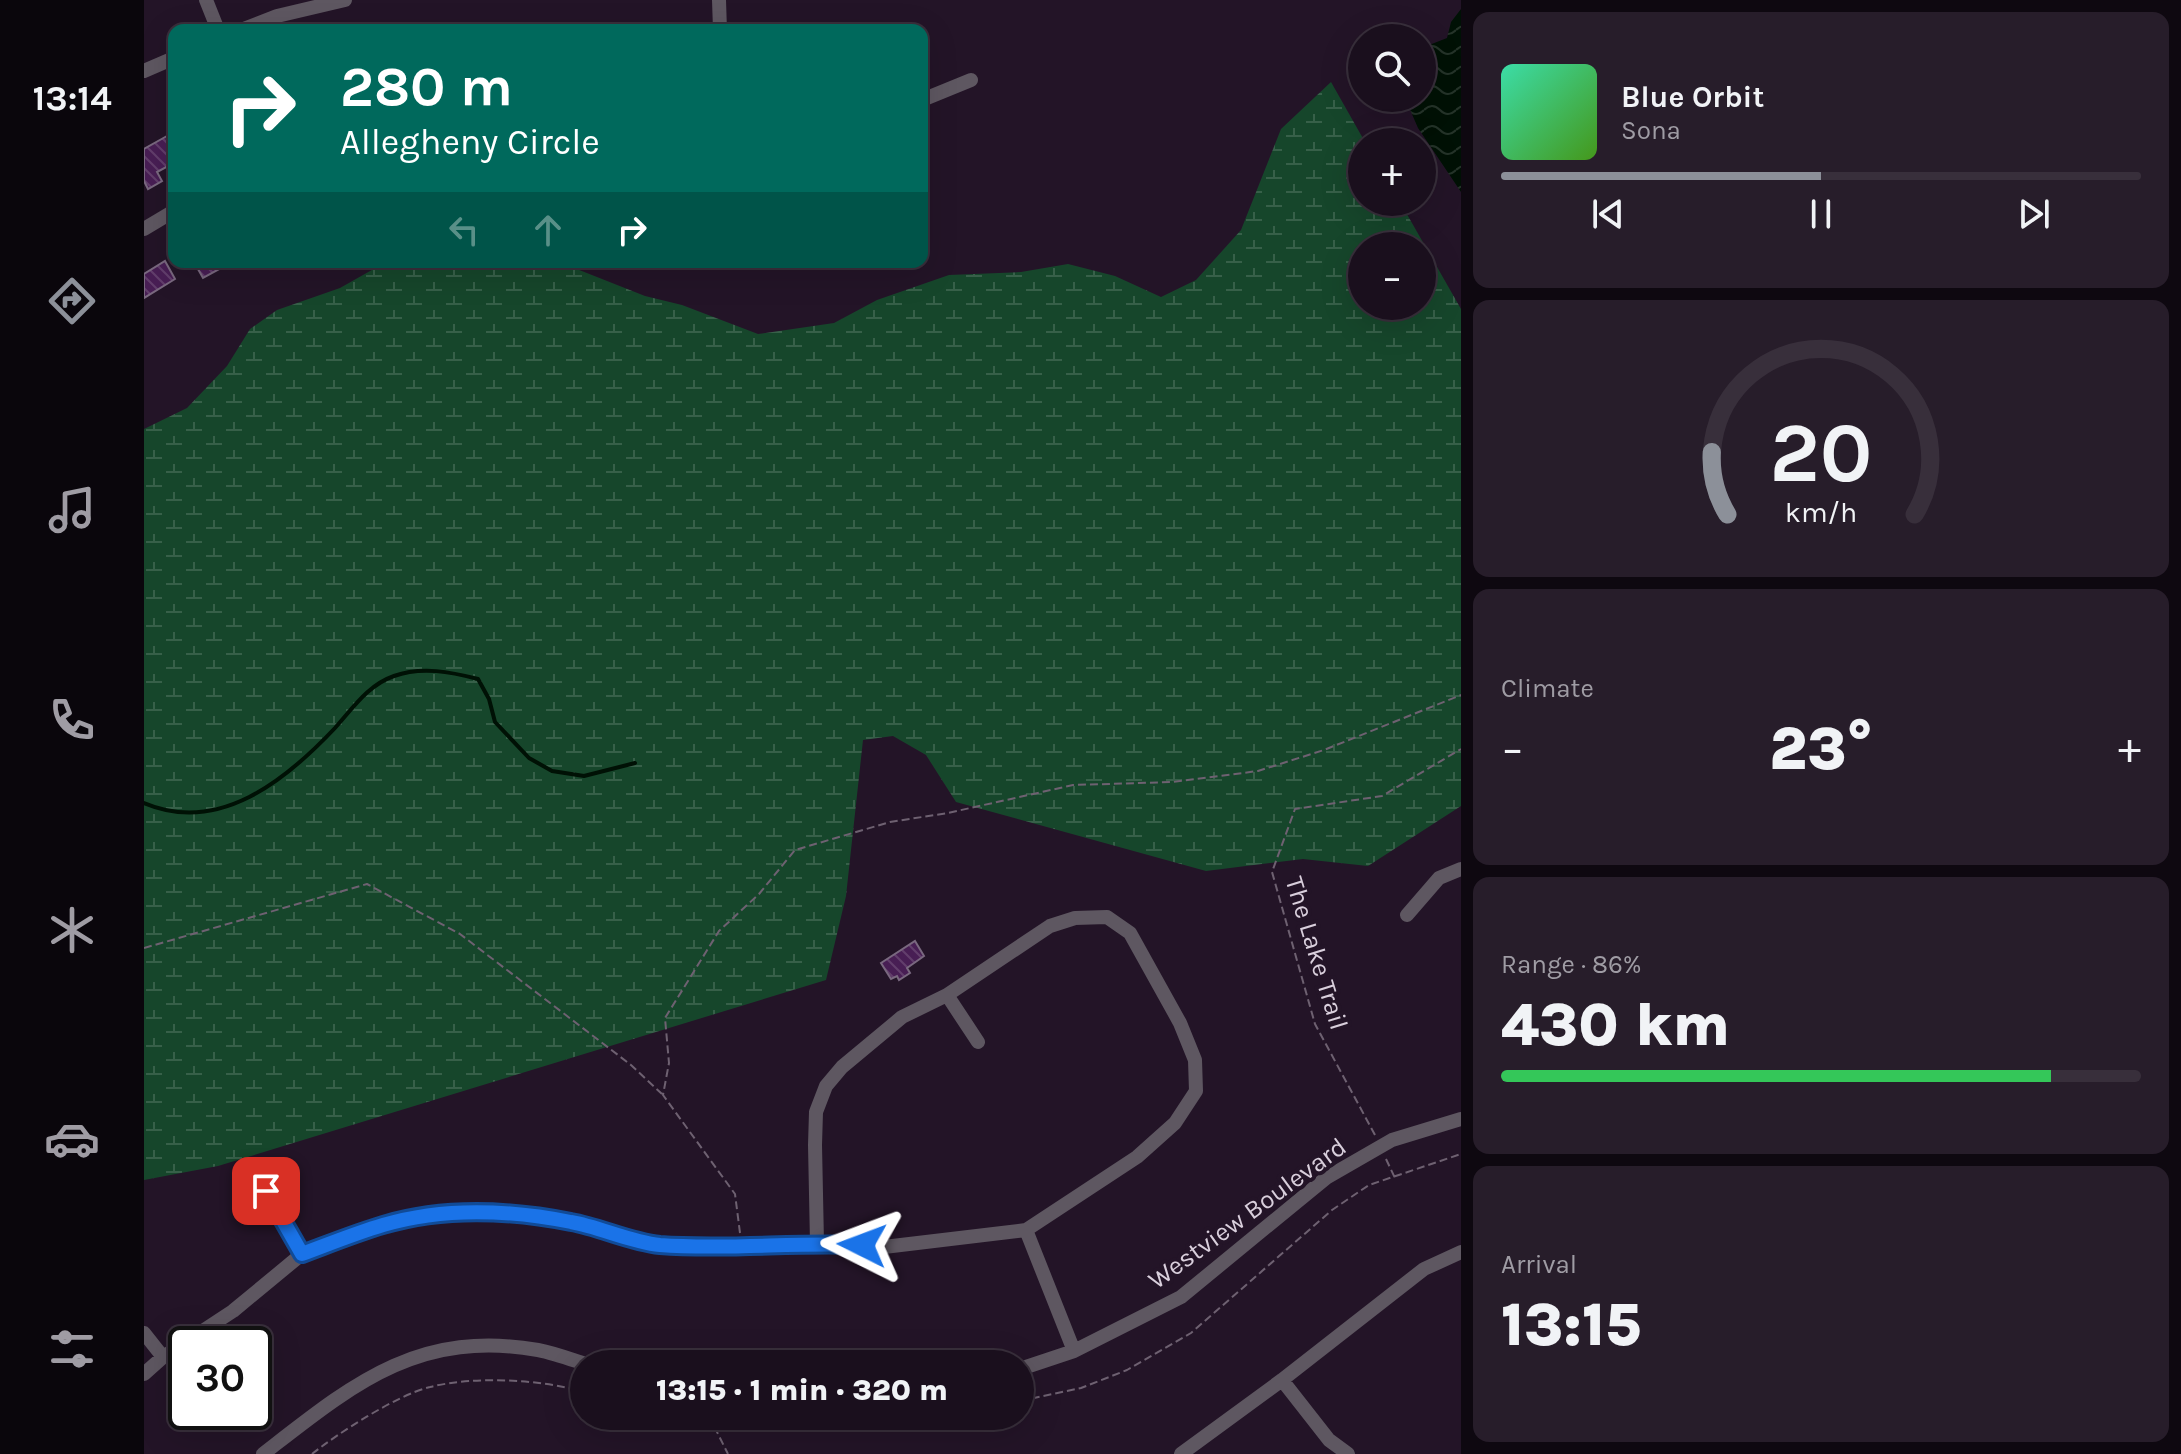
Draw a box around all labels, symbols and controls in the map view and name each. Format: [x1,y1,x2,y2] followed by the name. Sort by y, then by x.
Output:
[1348,24,1436,320] map controls
[1348,24,1436,112] button: search
[340,54,513,119] text: 280 m
[208,56,312,160] icon: right
[32,77,112,119] text: 13:14
[1621,79,1764,115] text: Blue Orbit
[1621,115,1681,146] text: Sona
[340,121,600,163] text: Allegheny Circle
[1348,128,1436,216] button: +
[1586,192,1630,236] icon: previous
[1799,192,1843,236] icon: pause
[2012,192,2056,236] icon: next
[442,208,486,252] icon: left
[526,208,570,252] icon: ahead
[610,208,654,252] icon: right
[1348,232,1436,320] button: −
[44,273,100,329] icon: directions
[1770,404,1872,501] text: 20
[44,482,100,538] icon: music
[1785,496,1857,529] text: km/h
[1501,673,1594,704] text: Climate
[44,692,100,748] icon: phone
[1769,714,1873,784] text: 23°
[1501,723,1524,774] text: −
[2118,723,2141,774] text: +
[1278,873,1355,1034] street label: The Lake Trail
[44,902,100,958] icon: climate
[1501,949,1642,980] text: Range · 86%
[1501,990,1730,1060] text: 430 km
[44,1111,100,1167] icon: car
[1142,1131,1352,1296] street label: Westview Boulevard
[232,1157,300,1225] pin
[244,1169,288,1213] icon: arrive
[820,1203,904,1287] position arrow
[1501,1249,1577,1280] text: Arrival
[1501,1290,1641,1360] text: 13:15
[44,1321,100,1377] icon: filters
[168,1326,272,1430] speed limit sign: 30
[656,1372,948,1408] text: 13:15 · 1 min · 320 m

